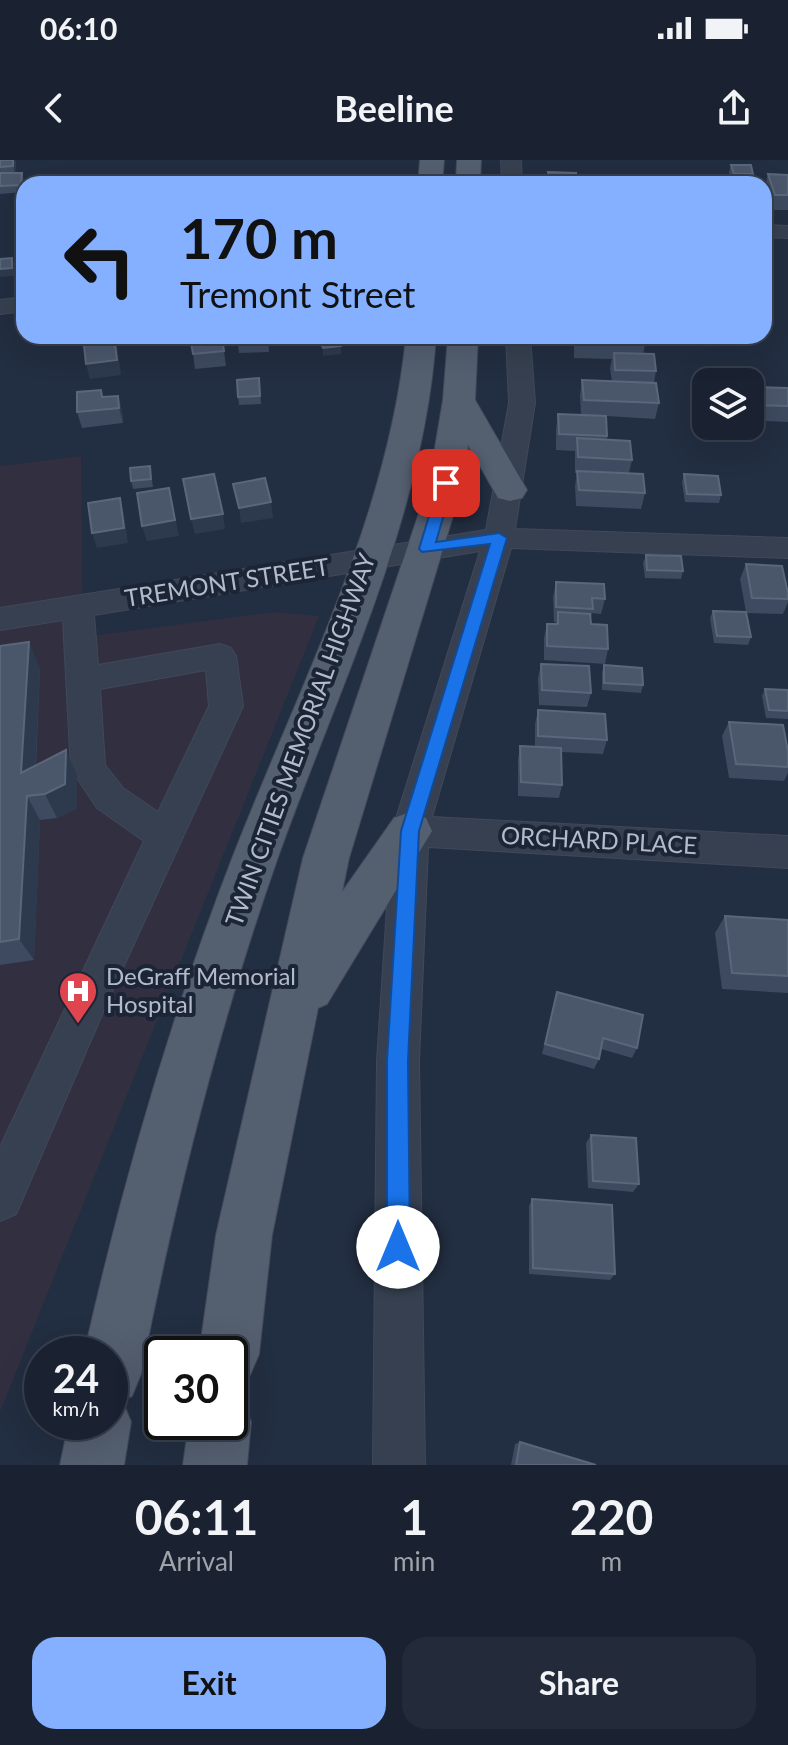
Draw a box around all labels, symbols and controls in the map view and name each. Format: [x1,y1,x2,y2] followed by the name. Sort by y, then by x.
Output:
[40,10,117,46] text: 06:10
[32,86,76,130] icon: back
[334,86,454,130] text: Beeline
[712,86,756,130] icon: share
[180,204,338,271] text: 170 m
[48,208,152,312] icon: left
[180,272,415,316] text: Tremont Street
[692,368,764,440] map controls
[692,368,764,440] button: layers
[412,449,480,517] pin
[424,461,468,505] icon: arrive
[218,549,381,930] street label: TWIN CITIES MEMORIAL HIGHWAY
[122,551,331,612] street label: TREMONT STREET
[500,820,698,859] street label: ORCHARD PLACE
[106,961,296,1018] place label: DeGraff Memorial Hospital
[57,970,99,1025] hospital icon: DeGraff Memorial Hospital
[356,1205,440,1289] position arrow
[144,1336,248,1440] speed limit sign: 30
[53,1354,99,1402] text: 24
[53,1396,99,1420] text: km/h
[135,1488,258,1545] text: 06:11
[400,1488,428,1545] text: 1
[570,1488,653,1545] text: 220
[159,1545,234,1577] text: Arrival
[393,1545,435,1577] text: min
[601,1545,622,1577] text: m
[32,1637,386,1729] button: Exit
[402,1637,756,1729] button: Share

